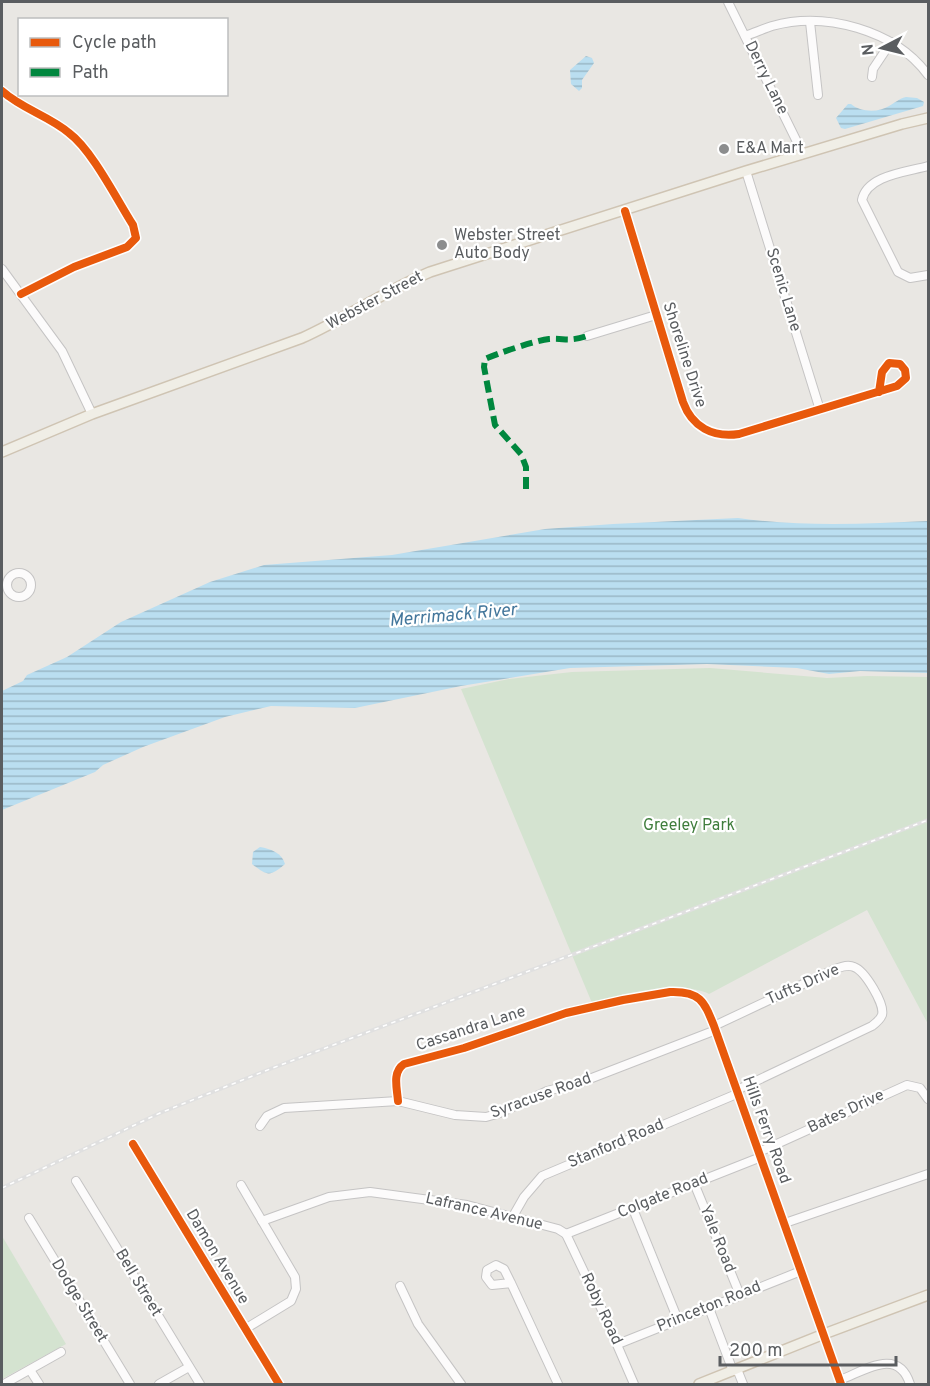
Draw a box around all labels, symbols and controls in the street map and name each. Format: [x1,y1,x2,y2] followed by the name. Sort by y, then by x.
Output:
[18,18,228,96] legend
[852,18,912,78] north arrow
[72,32,157,55] text: Cycle path
[740,38,792,118] street label: Derry Lane
[858,43,880,57] text: N
[72,62,109,85] text: Path
[736,139,804,159] place label: E&A Mart
[717,142,731,156] marker: E&A Mart
[454,226,561,264] place label: Webster Street Auto Body
[435,238,449,252] marker: Webster Street Auto Body
[761,246,805,334] street label: Scenic Lane
[323,267,427,335] street label: Webster Street
[658,300,710,410] street label: Shoreline Drive
[388,599,520,633] water label: Merrimack River
[643,816,735,836] park label: Greeley Park
[763,960,843,1010] street label: Tufts Drive
[414,1002,528,1056] street label: Cassandra Lane
[488,1068,594,1124] street label: Syracuse Road
[737,1073,795,1187] street label: Hills Ferry Road
[804,1086,888,1138] street label: Bates Drive
[565,1115,667,1173] street label: Stanford Road
[615,1169,711,1223] street label: Colgate Road
[423,1189,545,1235] street label: Lafrance Avenue
[694,1202,740,1276] street label: Yale Road
[181,1206,253,1308] street label: Damon Avenue
[110,1246,166,1320] street label: Bell Street
[46,1255,112,1347] street label: Dodge Street
[576,1270,626,1348] street label: Roby Road
[654,1277,764,1337] street label: Princeton Road
[720,1329,896,1367] scale bar
[729,1340,782,1363] text: 200 m

